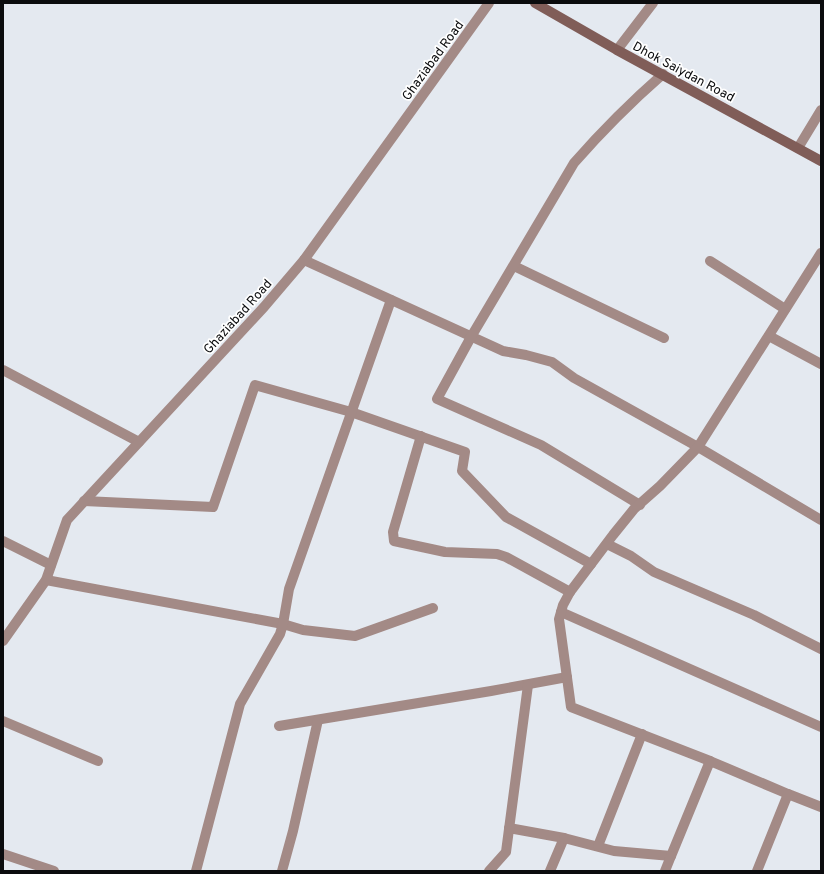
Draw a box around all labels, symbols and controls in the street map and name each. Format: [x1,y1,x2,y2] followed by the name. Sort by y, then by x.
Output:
[399,18,468,104] street label: Ghaziabad Road
[629,39,737,106] street label: Dhok Saiydan Road
[201,277,276,358] street label: Ghaziabad Road

